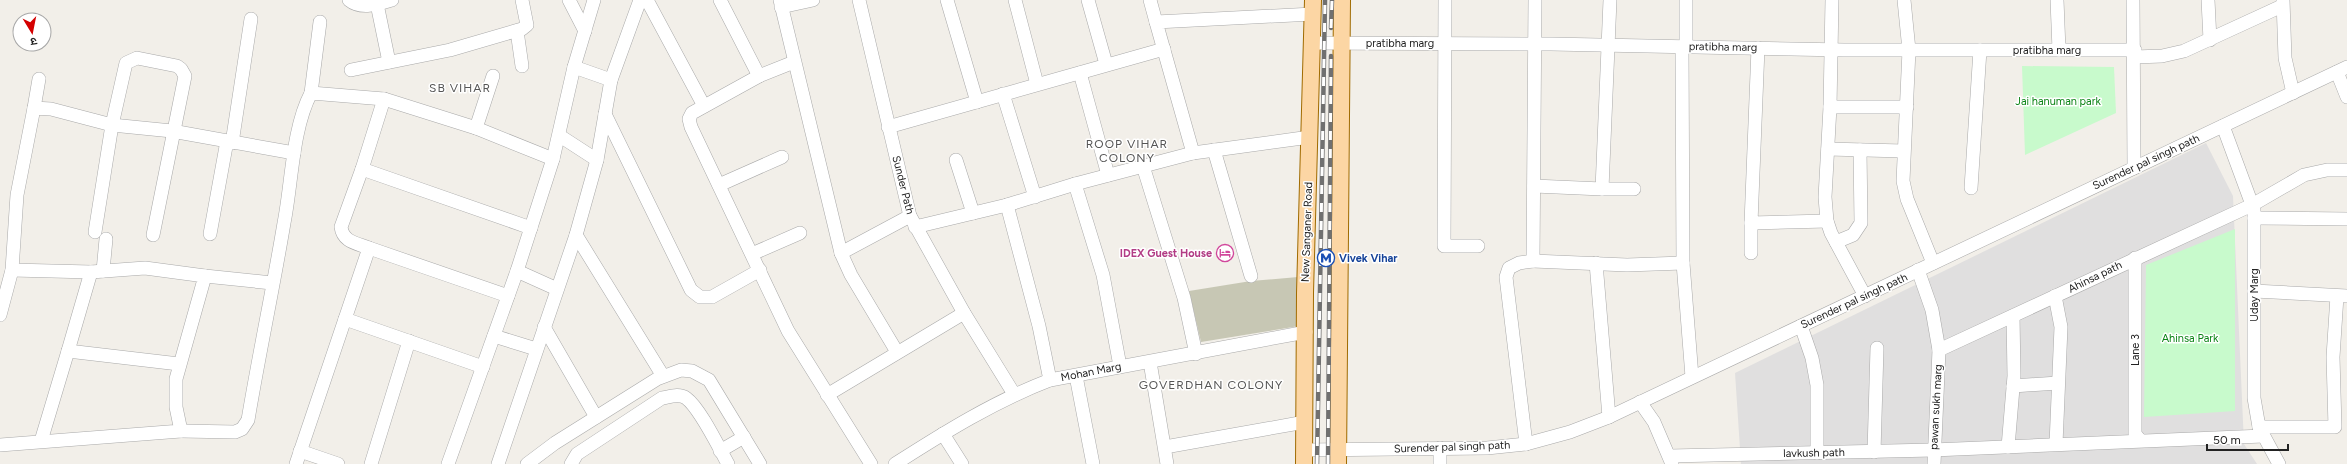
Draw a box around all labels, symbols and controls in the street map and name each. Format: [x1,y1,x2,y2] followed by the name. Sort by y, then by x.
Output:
[12,12,52,52] north arrow
[29,34,38,48] text: उ
[1366,37,1434,50] street label: pratibha marg
[1689,40,1757,54] street label: pratibha marg
[2013,44,2081,57] street label: pratibha marg
[429,81,491,95] district label: SB VIHAR
[2015,95,2101,108] park label: Jai hanuman park
[2090,132,2202,192] street label: Surender pal singh path
[1086,137,1168,165] district label: ROOP VIHAR COLONY
[889,154,917,216] street label: Sunder Path
[1299,182,1315,282] street label: New Sanganer Road
[1215,243,1235,263] hotel icon: IDEX Guest House
[1120,247,1212,260] place label: IDEX Guest House
[1316,248,1336,268] metro station icon: Vivek Vihar
[1339,252,1398,265] place label: Vivek Vihar
[2066,258,2124,296] street label: Ahinsa path
[2248,268,2261,322] street label: Uday Marg
[1798,271,1910,331] street label: Surender pal singh path
[2162,332,2219,345] park label: Ahinsa Park
[2129,334,2142,366] street label: Lane 3
[1060,360,1122,384] street label: Mohan Marg
[1927,364,1945,450] street label: pawan sukh marg
[1139,378,1283,392] district label: GOVERDHAN COLONY
[2207,426,2288,452] scale bar
[2213,433,2241,447] text: 50 m
[1394,438,1510,456] street label: Surender pal singh path
[1783,446,1845,460] street label: lavkush path

